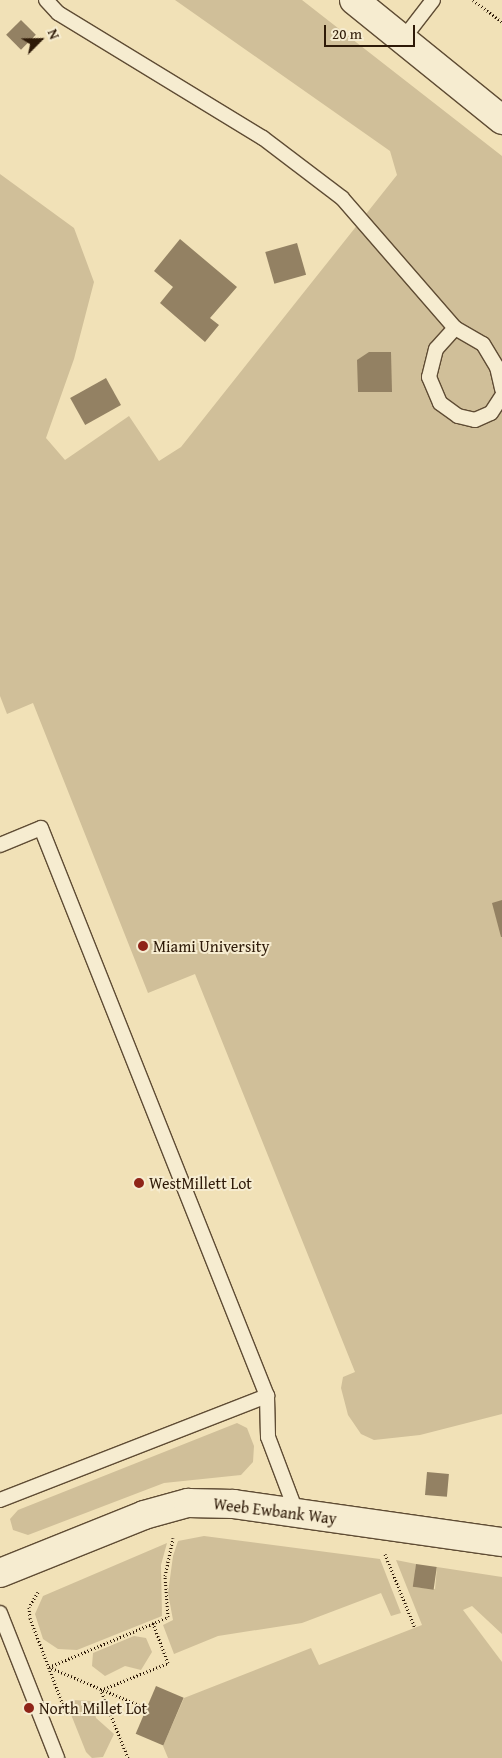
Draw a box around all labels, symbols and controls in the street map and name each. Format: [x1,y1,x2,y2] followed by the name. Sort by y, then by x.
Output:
[15,15,65,65] north arrow
[327,15,418,47] scale bar
[332,23,362,44] text: 20 m
[43,26,65,42] text: N
[153,936,269,956] place label: Miami University
[137,940,149,952] marker: Miami University
[149,1173,252,1193] place label: WestMillett Lot
[133,1177,145,1189] marker: WestMillett Lot
[212,1494,338,1528] street label: Weeb Ewbank Way
[39,1698,147,1718] place label: North Millet Lot
[23,1702,35,1714] marker: North Millet Lot

